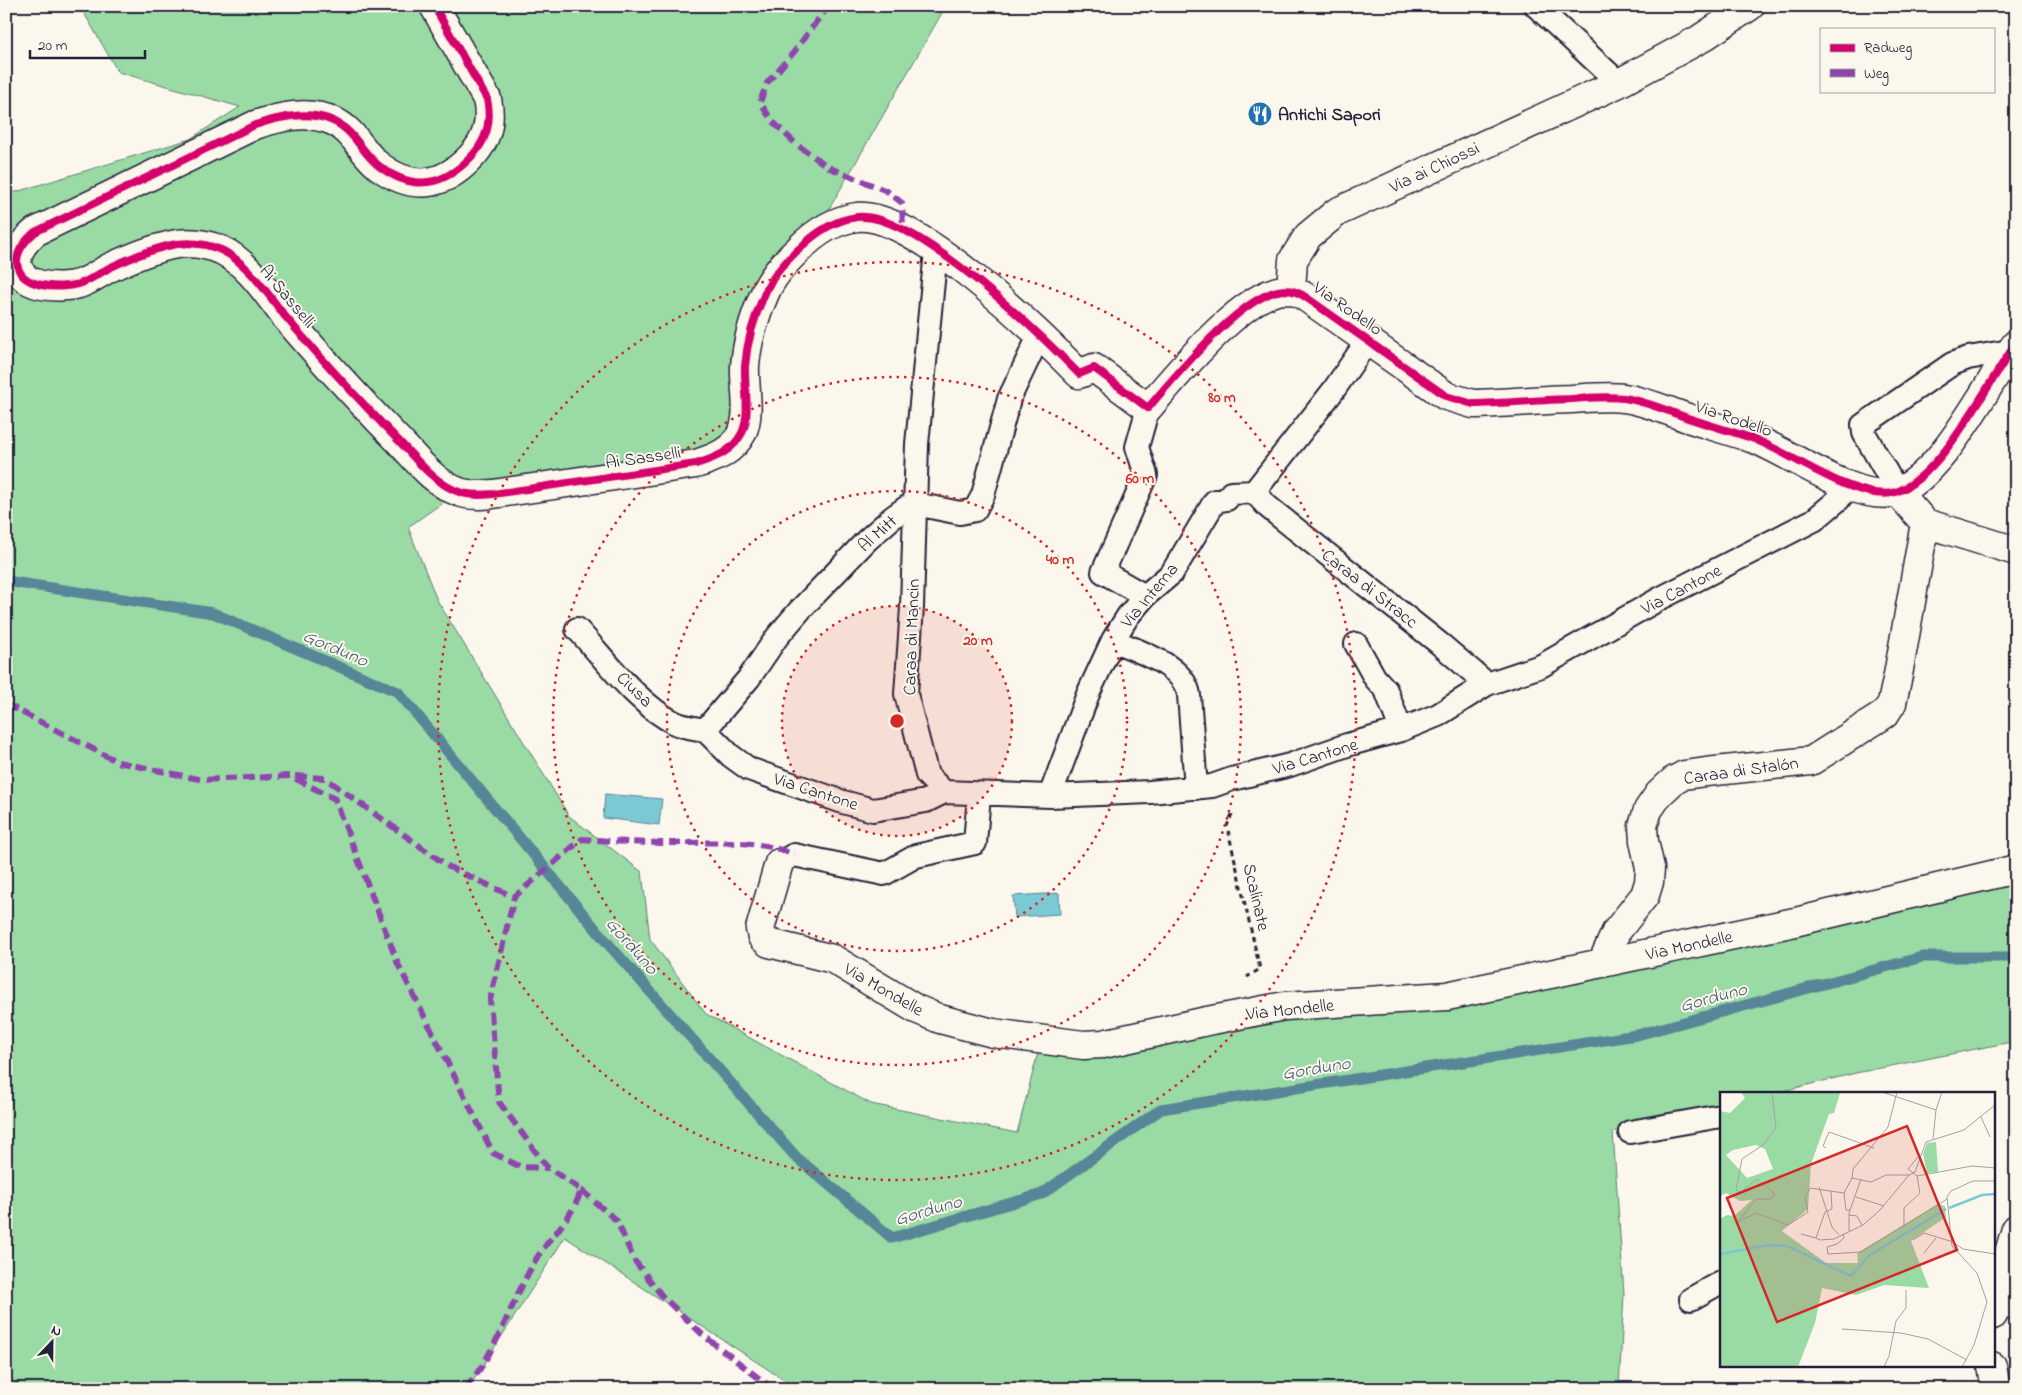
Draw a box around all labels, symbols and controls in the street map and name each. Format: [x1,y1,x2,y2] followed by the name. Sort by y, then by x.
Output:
[30,28,145,60] scale bar
[1820,28,1994,92] legend
[38,35,68,57] text: 20 m
[1864,37,1912,60] text: Radweg
[1864,63,1889,86] text: Weg
[1247,101,1273,127] restaurant icon: Antichi Sapori
[1278,103,1381,129] place label: Antichi Sapori
[1385,137,1484,201] street label: Via ai Chiossi
[252,260,321,335] street label: Ai Sasselli
[1306,276,1387,343] street label: Via Rodello
[1207,387,1236,409] text: 80 m
[1690,394,1775,445] street label: Via Rodello
[604,441,683,477] street label: Ai Sasselli
[1125,468,1155,490] text: 60 m
[853,510,904,559] street label: Al Mitt
[1315,544,1422,635] street label: Caraa di Stracc
[1045,549,1074,571] text: 40 m
[1115,558,1186,635] street label: Via Interna
[1636,558,1728,623] street label: Via Cantone
[898,578,928,696] street label: Caraa di Mancin
[298,624,373,676] water label: Gorduno
[962,630,993,652] text: 20 m
[609,666,658,714] street label: Ciusa
[888,712,906,730] centre of rings
[1269,732,1362,783] street label: Via Cantone
[1682,751,1800,793] street label: Caraa di Stalón
[769,767,862,819] street label: Via Cantone
[1235,861,1276,935] street label: Scalinate
[598,912,664,982] water label: Gorduno
[1643,925,1736,969] street label: Via Mondelle
[837,957,929,1025] street label: Via Mondelle
[1677,976,1751,1020] water label: Gorduno
[1244,993,1336,1029] street label: Via Mondelle
[1280,1051,1353,1088] water label: Gorduno
[1720,1092,1994,1368] inset map
[892,1189,966,1234] water label: Gorduno
[28,1318,78,1368] north arrow
[48,1320,65,1343] text: N

